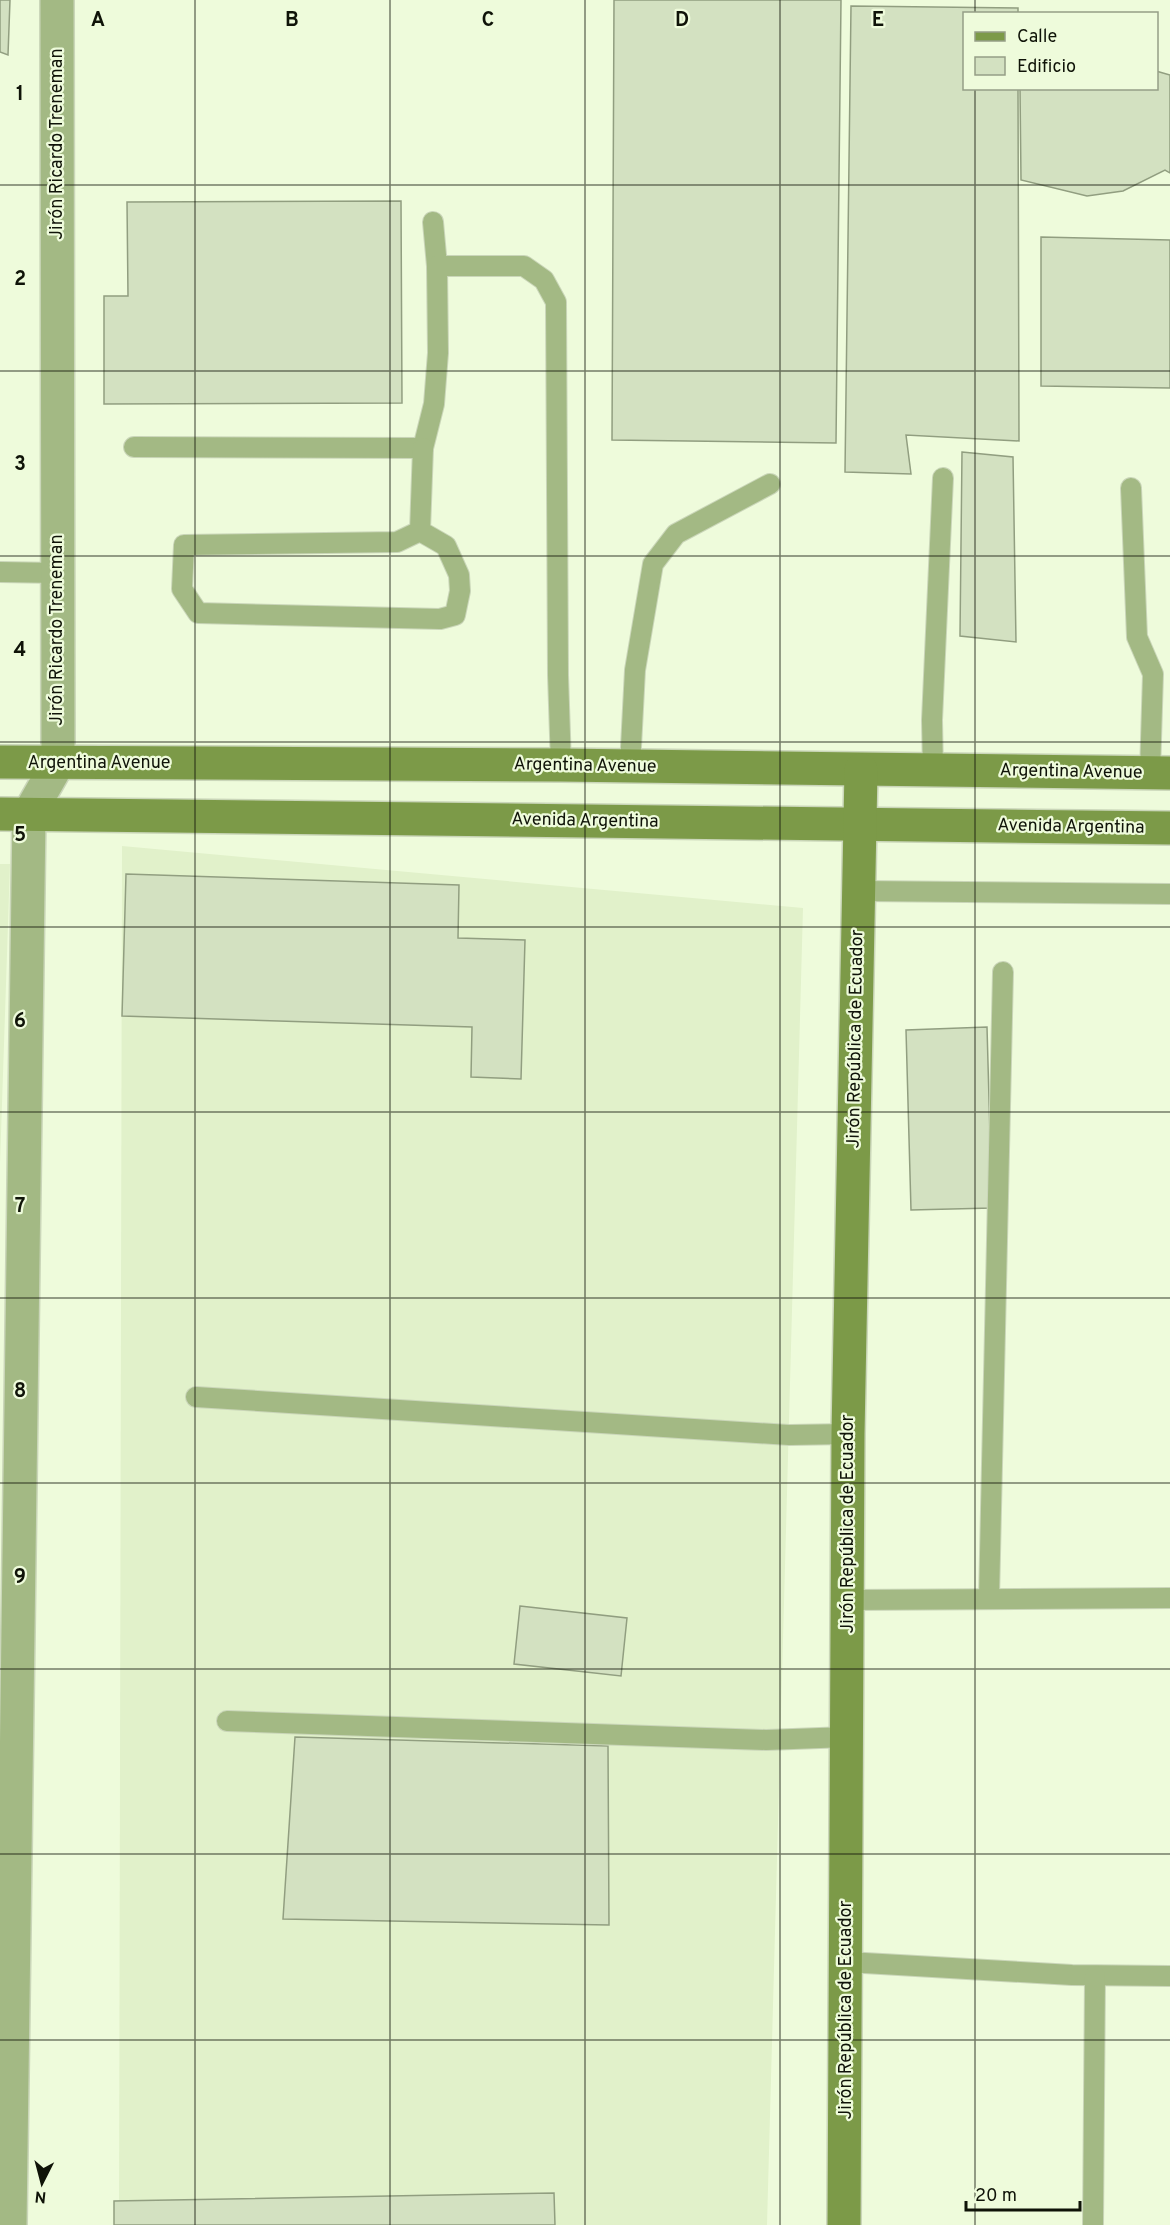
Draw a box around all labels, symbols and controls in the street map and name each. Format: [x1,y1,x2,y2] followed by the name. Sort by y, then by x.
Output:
[91,8,105,34] text: A
[285,8,299,34] text: B
[482,8,494,34] text: C
[675,8,689,34] text: D
[872,8,884,34] text: E
[963,12,1158,90] legend
[1017,26,1057,49] text: Calle
[46,48,69,240] street label: Jirón Ricardo Treneman
[1017,56,1076,79] text: Edificio
[16,82,24,108] text: 1
[14,267,26,293] text: 2
[14,452,26,478] text: 3
[46,534,69,726] street label: Jirón Ricardo Treneman
[14,638,26,664] text: 4
[28,752,170,775] street label: Argentina Avenue
[513,753,657,779] street label: Argentina Avenue
[999,759,1143,785] street label: Argentina Avenue
[511,808,659,834] street label: Avenida Argentina
[997,814,1145,840] street label: Avenida Argentina
[14,823,26,849] text: 5
[843,929,869,1149] street label: Jirón República de Ecuador
[14,1009,26,1035] text: 6
[15,1194,25,1220] text: 7
[14,1379,26,1405] text: 8
[837,1414,860,1634] street label: Jirón República de Ecuador
[14,1565,26,1591] text: 9
[835,1900,858,2120] street label: Jirón República de Ecuador
[12,2153,72,2213] north arrow
[966,2174,1080,2212] scale bar
[34,2185,47,2206] text: N
[975,2185,1017,2208] text: 20 m

